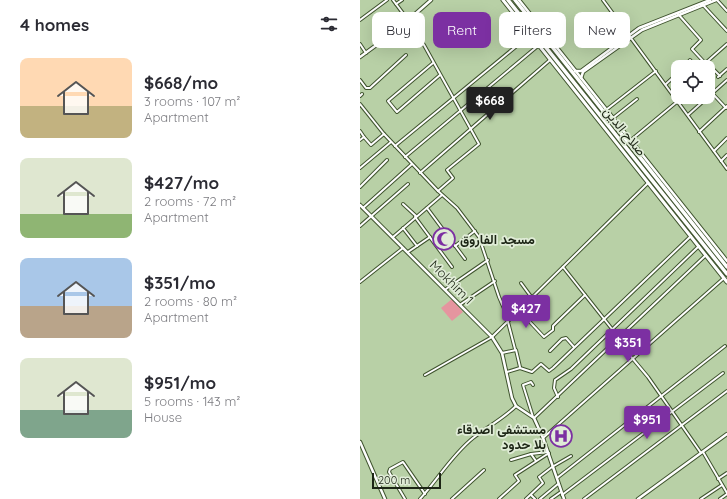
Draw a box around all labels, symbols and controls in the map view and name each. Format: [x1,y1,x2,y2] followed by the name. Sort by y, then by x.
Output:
[372,12,425,48] chip: Buy
[433,12,491,48] chip: Rent
[499,12,566,48] chip: Filters
[574,12,630,48] chip: New
[318,13,340,35] icon: filters
[20,14,89,35] text: 4 homes
[671,60,715,104] map controls
[671,60,715,104] button: locate
[144,72,218,93] text: $668/mo
[52,74,100,122] icon: home
[466,87,514,121] pin: $668
[475,92,505,108] text: $668
[144,93,240,109] text: 3 rooms · 107 m²
[599,103,650,160] street label: صلاح الدين
[144,109,209,125] text: Apartment
[144,172,219,193] text: $427/mo
[52,174,100,222] icon: home
[144,193,236,209] text: 2 rooms · 72 m²
[144,209,209,225] text: Apartment
[431,226,457,252] mosque icon: مسجد الفاروق
[460,231,535,248] place label: مسجد الفاروق
[427,257,477,307] street label: Mokhim 1
[144,272,216,293] text: $351/mo
[52,274,100,322] icon: home
[144,293,237,309] text: 2 rooms · 80 m²
[502,295,550,329] pin: $427
[511,300,541,316] text: $427
[144,309,209,325] text: Apartment
[604,329,652,363] pin: $351
[614,334,642,350] text: $351
[144,372,216,393] text: $951/mo
[52,374,100,422] icon: home
[144,393,240,409] text: 5 rooms · 143 m²
[623,406,671,440] pin: $951
[144,409,182,425] text: House
[633,411,661,427] text: $951
[457,421,546,453] place label: مستشفى اصدقاء بلا حدود
[548,423,574,449] hospital icon: مستشفى اصدقاء بلا حدود
[372,471,441,490] scale bar
[378,473,410,487] text: 200 m

